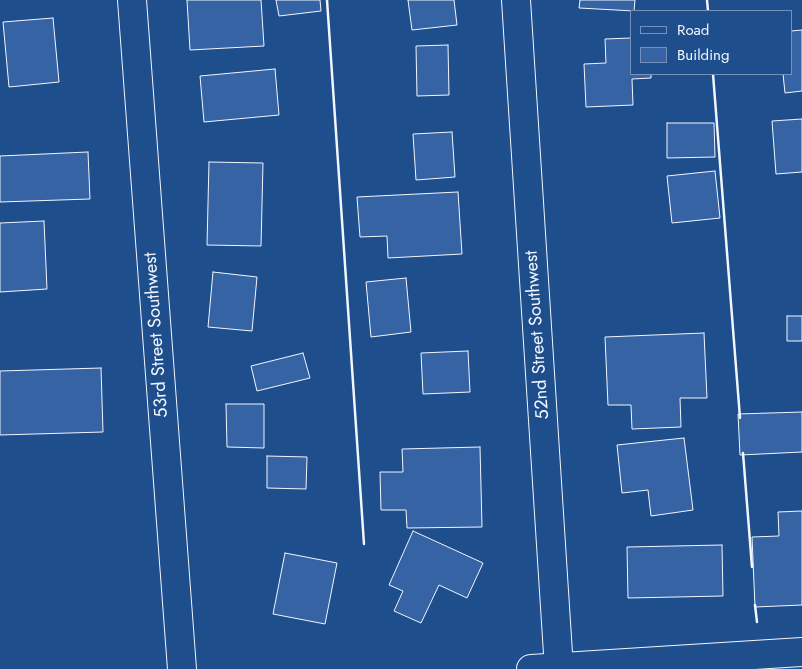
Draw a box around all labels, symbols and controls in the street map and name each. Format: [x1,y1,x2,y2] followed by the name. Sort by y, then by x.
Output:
[630,10,792,75] legend
[677,19,709,41] text: Road
[677,44,729,66] text: Building
[521,250,555,420] street label: 52nd Street Southwest
[140,252,174,418] street label: 53rd Street Southwest

